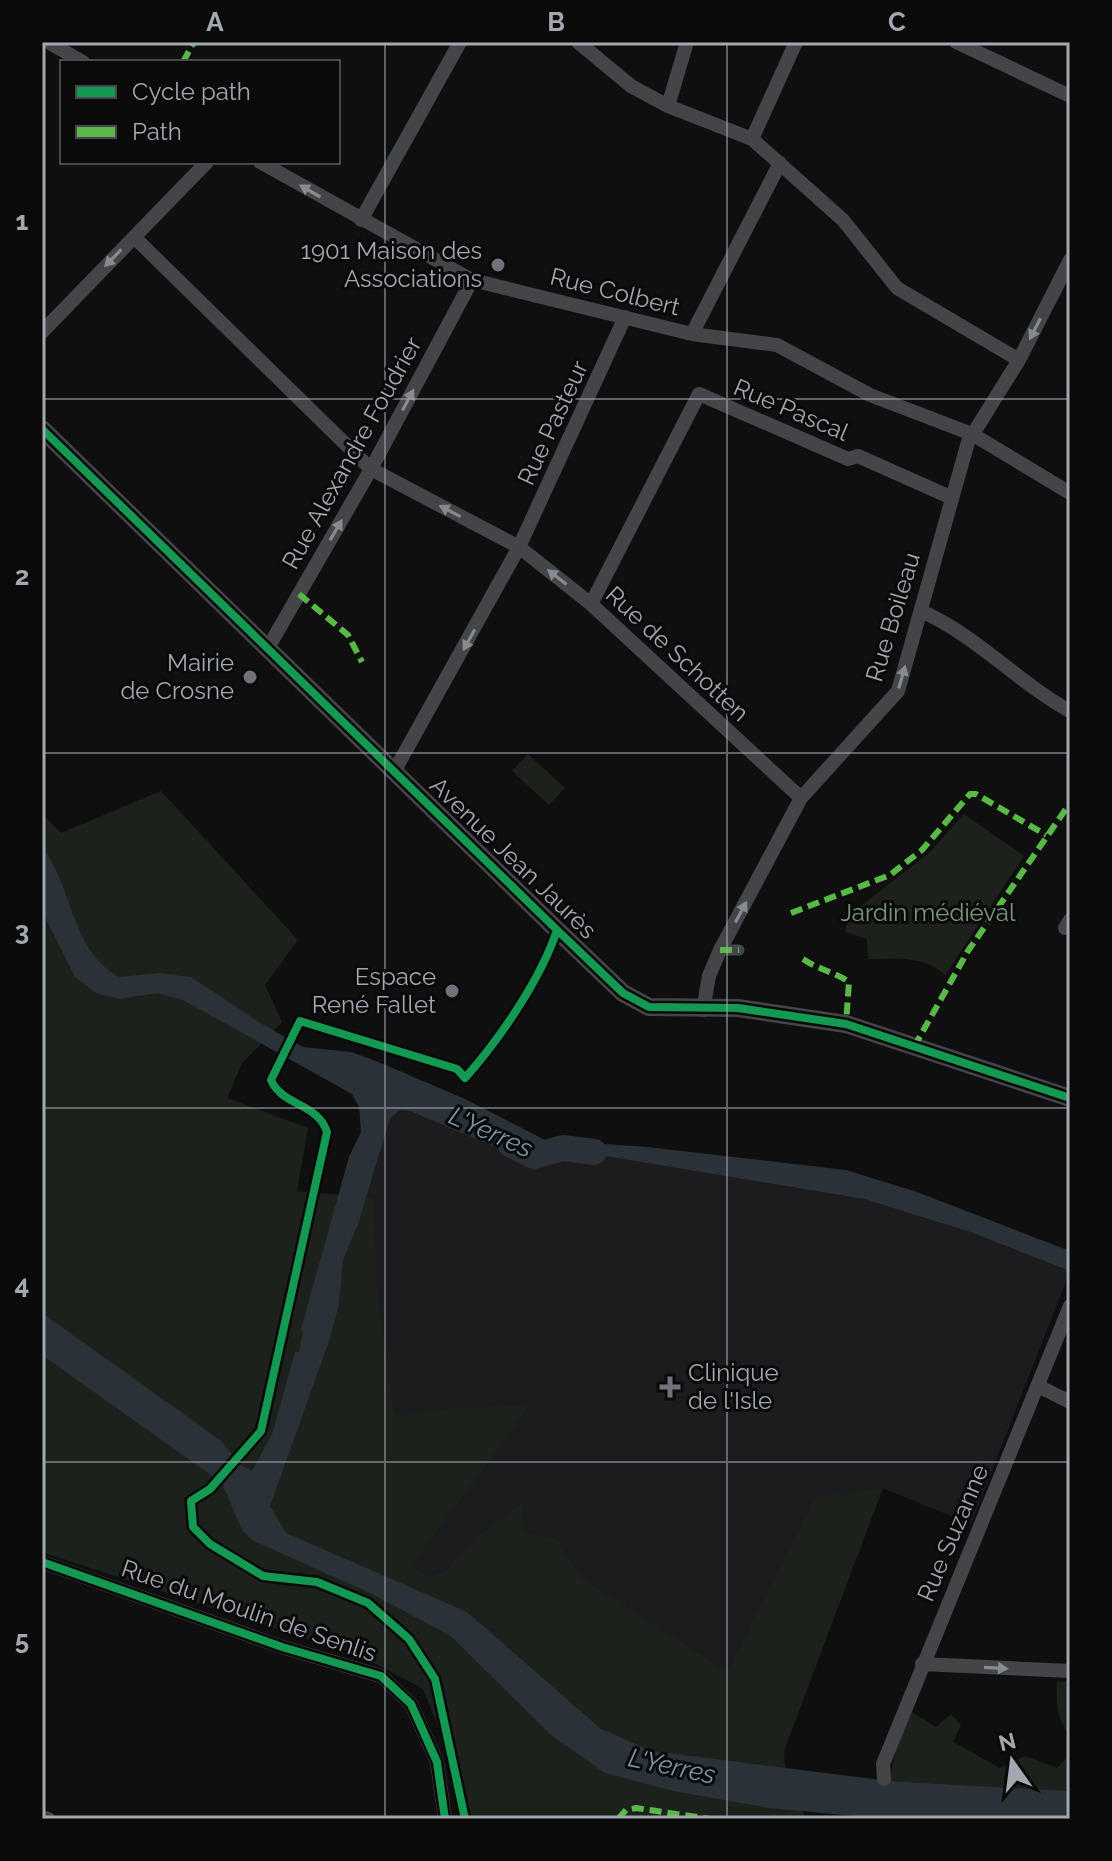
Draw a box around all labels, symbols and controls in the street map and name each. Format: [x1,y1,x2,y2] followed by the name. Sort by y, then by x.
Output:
[206,7,224,37] text: A
[547,7,565,37] text: B
[888,7,906,37] text: C
[60,60,340,164] legend
[132,77,251,106] text: Cycle path
[132,117,182,146] text: Path
[299,184,322,198] one-way arrow
[16,206,29,236] text: 1
[301,236,482,293] place label: 1901 Maison des Associations
[105,248,123,267] one-way arrow
[489,256,507,274] marker: 1901 Maison des Associations
[547,261,683,322] street label: Rue Colbert
[1028,318,1041,341] one-way arrow
[276,331,428,574] street label: Rue Alexandre Foudrier
[511,355,594,490] street label: Rue Pasteur
[729,372,854,447] street label: Rue Pascal
[401,389,414,412] one-way arrow
[439,504,461,518] one-way arrow
[329,519,343,542] one-way arrow
[859,549,926,685] street label: Rue Boileau
[15,561,29,591] text: 2
[546,568,567,585] one-way arrow
[600,580,755,727] street label: Rue de Schotten
[462,629,476,652] one-way arrow
[120,648,234,705] place label: Mairie de Crosne
[896,664,909,688] one-way arrow
[241,668,259,686] marker: Mairie de Crosne
[424,771,603,945] street label: Avenue Jean Jaurès
[841,898,1016,927] park label: Jardin médiéval
[734,900,747,923] one-way arrow
[15,916,29,946] text: 3
[312,962,436,1019] place label: Espace René Fallet
[443,982,461,1000] marker: Espace René Fallet
[445,1100,537,1164] water label: L'Yerres
[15,1270,29,1300] text: 4
[688,1358,779,1415] place label: Clinique de l'Isle
[659,1376,681,1398] marker: Clinique de l'Isle
[911,1460,994,1606] street label: Rue Suzanne
[118,1553,380,1668] street label: Rue du Moulin de Senlis
[15,1625,29,1655] text: 5
[984,1661,1009,1674] one-way arrow
[972,1721,1052,1801] north arrow
[996,1727,1018,1756] text: N
[626,1742,718,1790] water label: L'Yerres

